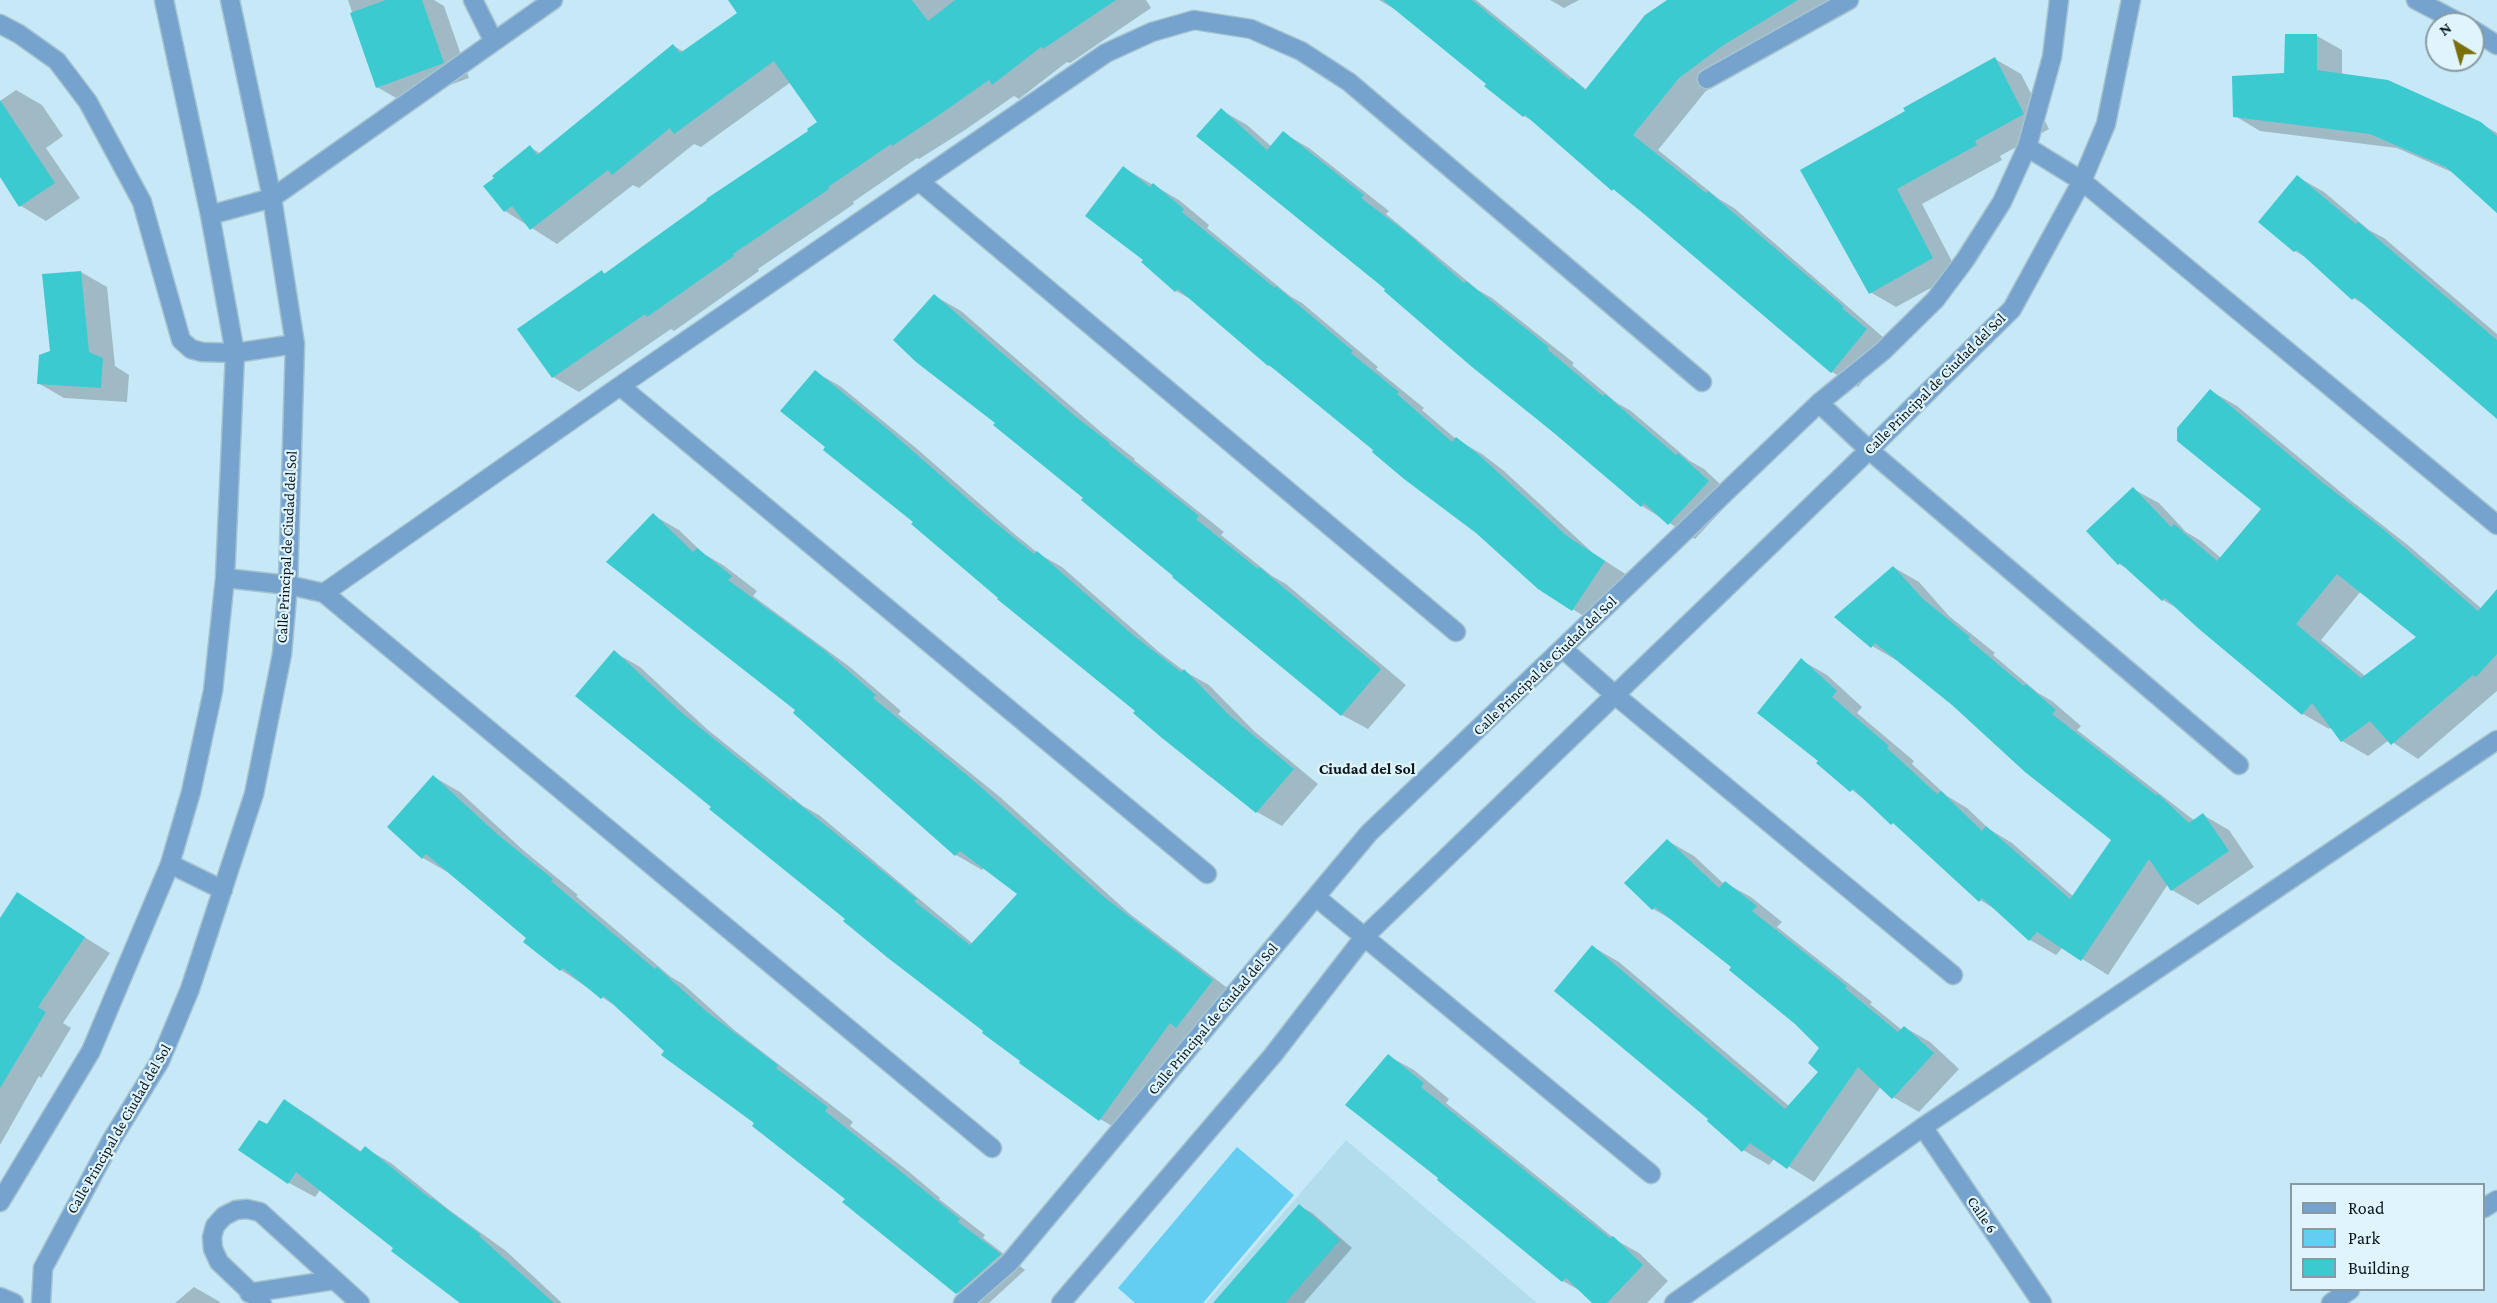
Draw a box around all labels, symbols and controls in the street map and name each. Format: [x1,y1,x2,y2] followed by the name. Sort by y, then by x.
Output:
[2425,12,2485,72] north arrow
[2436,19,2455,39] text: N
[1860,309,2010,459] street label: Calle Principal de Ciudad del Sol
[273,450,301,644] street label: Calle Principal de Ciudad del Sol
[1469,593,1621,739] street label: Calle Principal de Ciudad del Sol
[1319,759,1415,779] district label: Ciudad del Sol
[1144,939,1282,1099] street label: Calle Principal de Ciudad del Sol
[63,1041,175,1217] street label: Calle Principal de Ciudad del Sol
[2290,1183,2485,1291] legend
[1963,1193,2001,1237] street label: Calle 6
[2348,1198,2385,1218] text: Road
[2348,1228,2380,1248] text: Park
[2348,1258,2409,1278] text: Building

